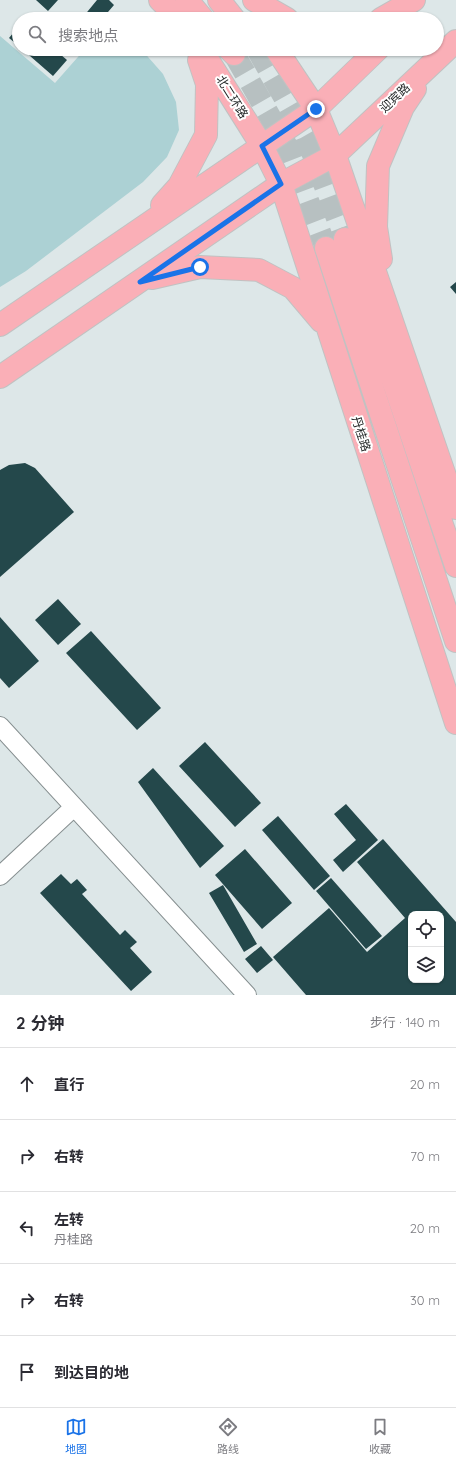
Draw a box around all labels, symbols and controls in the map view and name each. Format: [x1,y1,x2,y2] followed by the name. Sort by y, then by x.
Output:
[12,12,444,56] search box
[26,23,48,45] icon: search
[58,26,118,45] text: 搜索地点
[213,72,252,121] street label: 北二环路
[376,80,413,115] street label: 迎宾路
[307,100,325,118] route end
[191,258,209,276] route start
[349,414,374,453] street label: 丹桂路
[408,911,444,983] map controls
[408,911,444,947] button: locate
[408,947,444,983] button: layers
[16,1012,64,1033] text: 2 分钟
[370,1014,440,1030] text: 步行 · 140 m
[16,1073,38,1095] icon: ahead
[54,1075,84,1094] text: 直行
[410,1076,440,1092] text: 20 m
[16,1145,38,1167] icon: right
[54,1147,84,1166] text: 右转
[410,1148,440,1164] text: 70 m
[54,1210,84,1229] text: 左转
[16,1217,38,1239] icon: left
[410,1220,440,1236] text: 20 m
[54,1231,93,1247] text: 丹桂路
[16,1289,38,1311] icon: right
[54,1291,84,1310] text: 右转
[410,1292,440,1308] text: 30 m
[16,1361,38,1383] icon: arrive
[54,1363,129,1382] text: 到达目的地
[65,1416,87,1456] tab: 地图
[217,1416,239,1456] tab: 路线
[369,1416,391,1456] tab: 收藏

